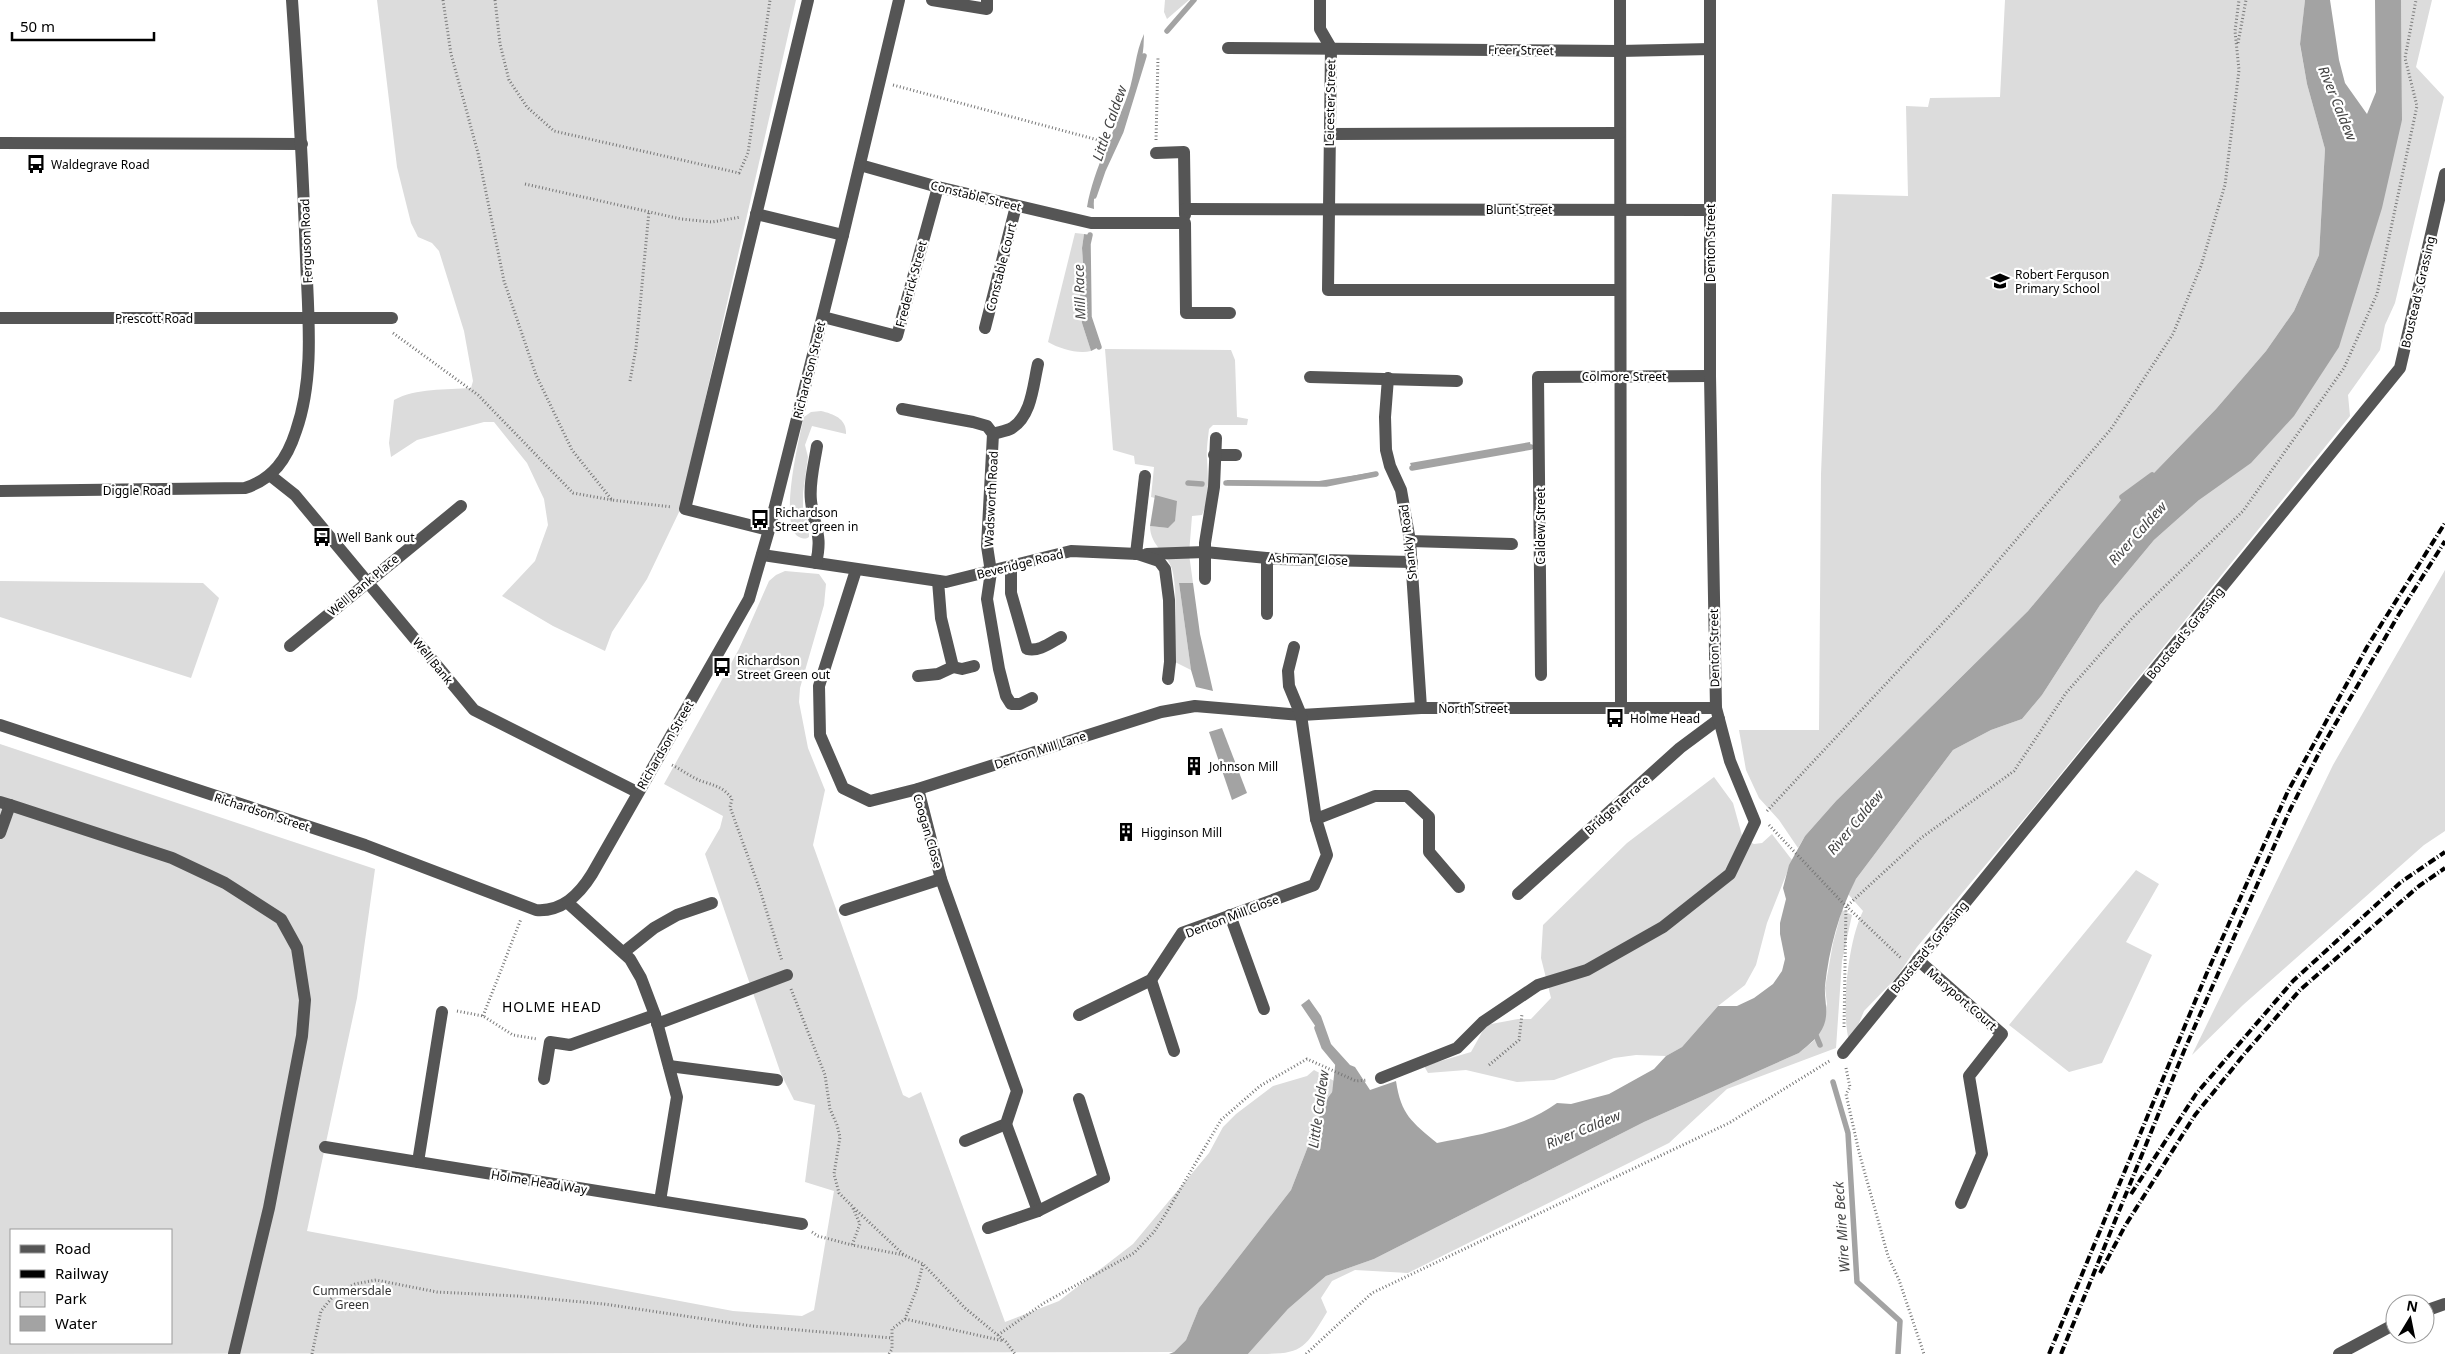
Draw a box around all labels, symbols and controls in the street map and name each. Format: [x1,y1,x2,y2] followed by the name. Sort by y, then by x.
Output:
[12,10,155,42] scale bar
[20,16,55,36] text: 50 m
[1488,41,1555,59] street label: Freer Street
[1321,59,1339,147] street label: Leicester Street
[2314,63,2362,144] water label: River Caldew
[1087,82,1131,163] water label: Little Caldew
[25,153,47,175] bus stop icon: Waldegrave Road
[51,156,150,173] place label: Waldegrave Road
[929,177,1024,216] street label: Constable Street
[296,198,316,284] street label: Ferguson Road
[1486,201,1553,218] street label: Blunt Street
[1702,203,1719,282] street label: Denton Street
[982,220,1020,313] street label: Constable Court
[2397,234,2439,350] street label: Boustead's Grassing
[891,238,931,329] street label: Frederick Street
[1069,264,1089,320] water label: Mill Race
[2015,266,2109,297] place label: Robert Ferguson Primary School
[1989,270,2011,292] school or university icon: Robert Ferguson Primary School
[115,310,193,327] street label: Prescott Road
[789,319,829,420] street label: Richardson Street
[1582,368,1667,385] street label: Colmore Street
[980,451,1002,547] street label: Wadsworth Road
[103,482,171,499] street label: Diggle Road
[1532,487,1549,565] street label: Caldew Street
[2103,497,2171,569] water label: River Caldew
[1395,503,1421,581] street label: Shankly Road
[775,504,858,535] place label: Richardson Street green in
[749,508,771,530] bus stop icon: Richardson Street green in
[311,526,333,548] bus stop icon: Well Bank out
[337,529,415,546] place label: Well Bank out
[975,545,1065,583] street label: Beveridge Road
[1268,549,1348,569] street label: Ashman Close
[324,550,402,620] street label: Well Bank Place
[2142,583,2228,683] street label: Boustead's Grassing
[1705,608,1723,687] street label: Denton Street
[409,634,457,688] street label: Well Bank
[737,652,831,683] place label: Richardson Street Green out
[711,656,733,678] bus stop icon: Richardson Street Green out
[633,697,698,792] street label: Richardson Street
[1438,700,1509,717] street label: North Street
[1604,707,1626,729] bus stop icon: Holme Head
[1630,710,1700,727] place label: Holme Head
[992,727,1088,773] street label: Denton Mill Lane
[1183,755,1205,777] building icon: Johnson Mill
[1208,758,1278,775] place label: Johnson Mill
[1581,771,1653,839] street label: Bridge Terrace
[1822,785,1888,858] water label: River Caldew
[212,789,313,836] street label: Richardson Street
[909,792,947,871] street label: Coogan Close
[1115,821,1137,843] building icon: Higginson Mill
[1141,824,1222,841] place label: Higginson Mill
[1183,890,1281,942] street label: Denton Mill Close
[1886,897,1972,997] street label: Boustead's Grassing
[1923,964,2001,1034] street label: Maryport Court
[502,997,602,1016] district label: HOLME HEAD
[1303,1068,1333,1149] water label: Little Caldew
[1543,1105,1624,1153] water label: River Caldew
[490,1166,589,1198] street label: Holme Head Way
[1828,1180,1854,1273] water label: Wire Mire Beck
[10,1229,172,1344] legend
[55,1238,91,1258] text: Road
[55,1263,109,1283] text: Railway
[313,1282,392,1313] park label: Cummersdale Green
[55,1288,87,1308] text: Park
[2385,1294,2435,1344] north arrow
[2405,1295,2420,1316] text: N
[55,1313,97,1333] text: Water

